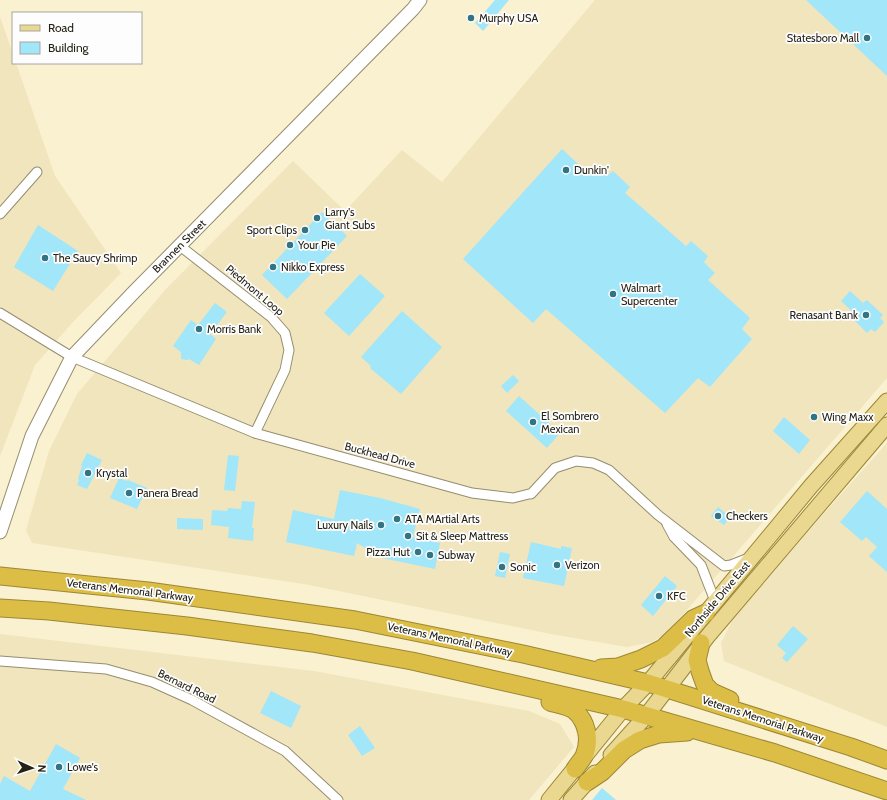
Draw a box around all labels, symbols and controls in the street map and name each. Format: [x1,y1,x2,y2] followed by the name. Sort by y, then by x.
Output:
[479,11,538,25] place label: Murphy USA
[12,12,142,64] legend
[466,13,476,23] marker: Murphy USA
[48,20,74,35] text: Road
[787,31,859,45] place label: Statesboro Mall
[862,33,872,43] marker: Statesboro Mall
[48,40,90,55] text: Building
[574,163,609,177] place label: Dunkin'
[561,165,571,175] marker: Dunkin'
[325,205,375,232] place label: Larry's Giant Subs
[312,213,322,223] marker: Larry's Giant Subs
[149,216,209,276] street label: Brannen Street
[246,223,297,237] place label: Sport Clips
[300,225,310,235] marker: Sport Clips
[297,238,336,252] place label: Your Pie
[285,240,295,250] marker: Your Pie
[53,251,137,265] place label: The Saucy Shrimp
[40,253,50,263] marker: The Saucy Shrimp
[281,260,345,274] place label: Nikko Express
[223,262,287,318] street label: Piedmont Loop
[268,262,278,272] marker: Nikko Express
[621,281,678,308] place label: Walmart Supercenter
[608,289,618,299] marker: Walmart Supercenter
[790,308,858,322] place label: Renasant Bank
[861,310,871,320] marker: Renasant Bank
[207,322,261,336] place label: Morris Bank
[194,324,204,334] marker: Morris Bank
[541,409,599,436] place label: El Sombrero Mexican
[822,410,874,424] place label: Wing Maxx
[809,412,819,422] marker: Wing Maxx
[528,417,538,427] marker: El Sombrero Mexican
[343,439,417,471] street label: Buckhead Drive
[96,466,128,480] place label: Krystal
[83,468,93,478] marker: Krystal
[137,486,198,500] place label: Panera Bread
[124,488,134,498] marker: Panera Bread
[726,509,768,523] place label: Checkers
[713,511,723,521] marker: Checkers
[405,512,480,526] place label: ATA MArtial Arts
[392,514,402,524] marker: ATA MArtial Arts
[317,518,373,532] place label: Luxury Nails
[376,520,386,530] marker: Luxury Nails
[416,529,509,543] place label: Sit & Sleep Mattress
[403,531,413,541] marker: Sit & Sleep Mattress
[366,545,410,559] place label: Pizza Hut
[413,547,423,557] marker: Pizza Hut
[438,548,475,562] place label: Subway
[425,550,435,560] marker: Subway
[565,558,600,572] place label: Verizon
[681,558,753,640] street label: Northside Drive East
[510,560,536,574] place label: Sonic
[552,560,562,570] marker: Verizon
[497,562,507,572] marker: Sonic
[66,575,195,605] street label: Veterans Memorial Parkway
[667,589,686,603] place label: KFC
[654,591,664,601] marker: KFC
[386,619,514,659] street label: Veterans Memorial Parkway
[156,666,218,706] street label: Bernard Road
[700,693,826,745] street label: Veterans Memorial Parkway
[12,748,52,788] north arrow
[67,760,99,774] place label: Lowe's
[54,762,64,772] marker: Lowe's
[35,764,49,773] text: N

